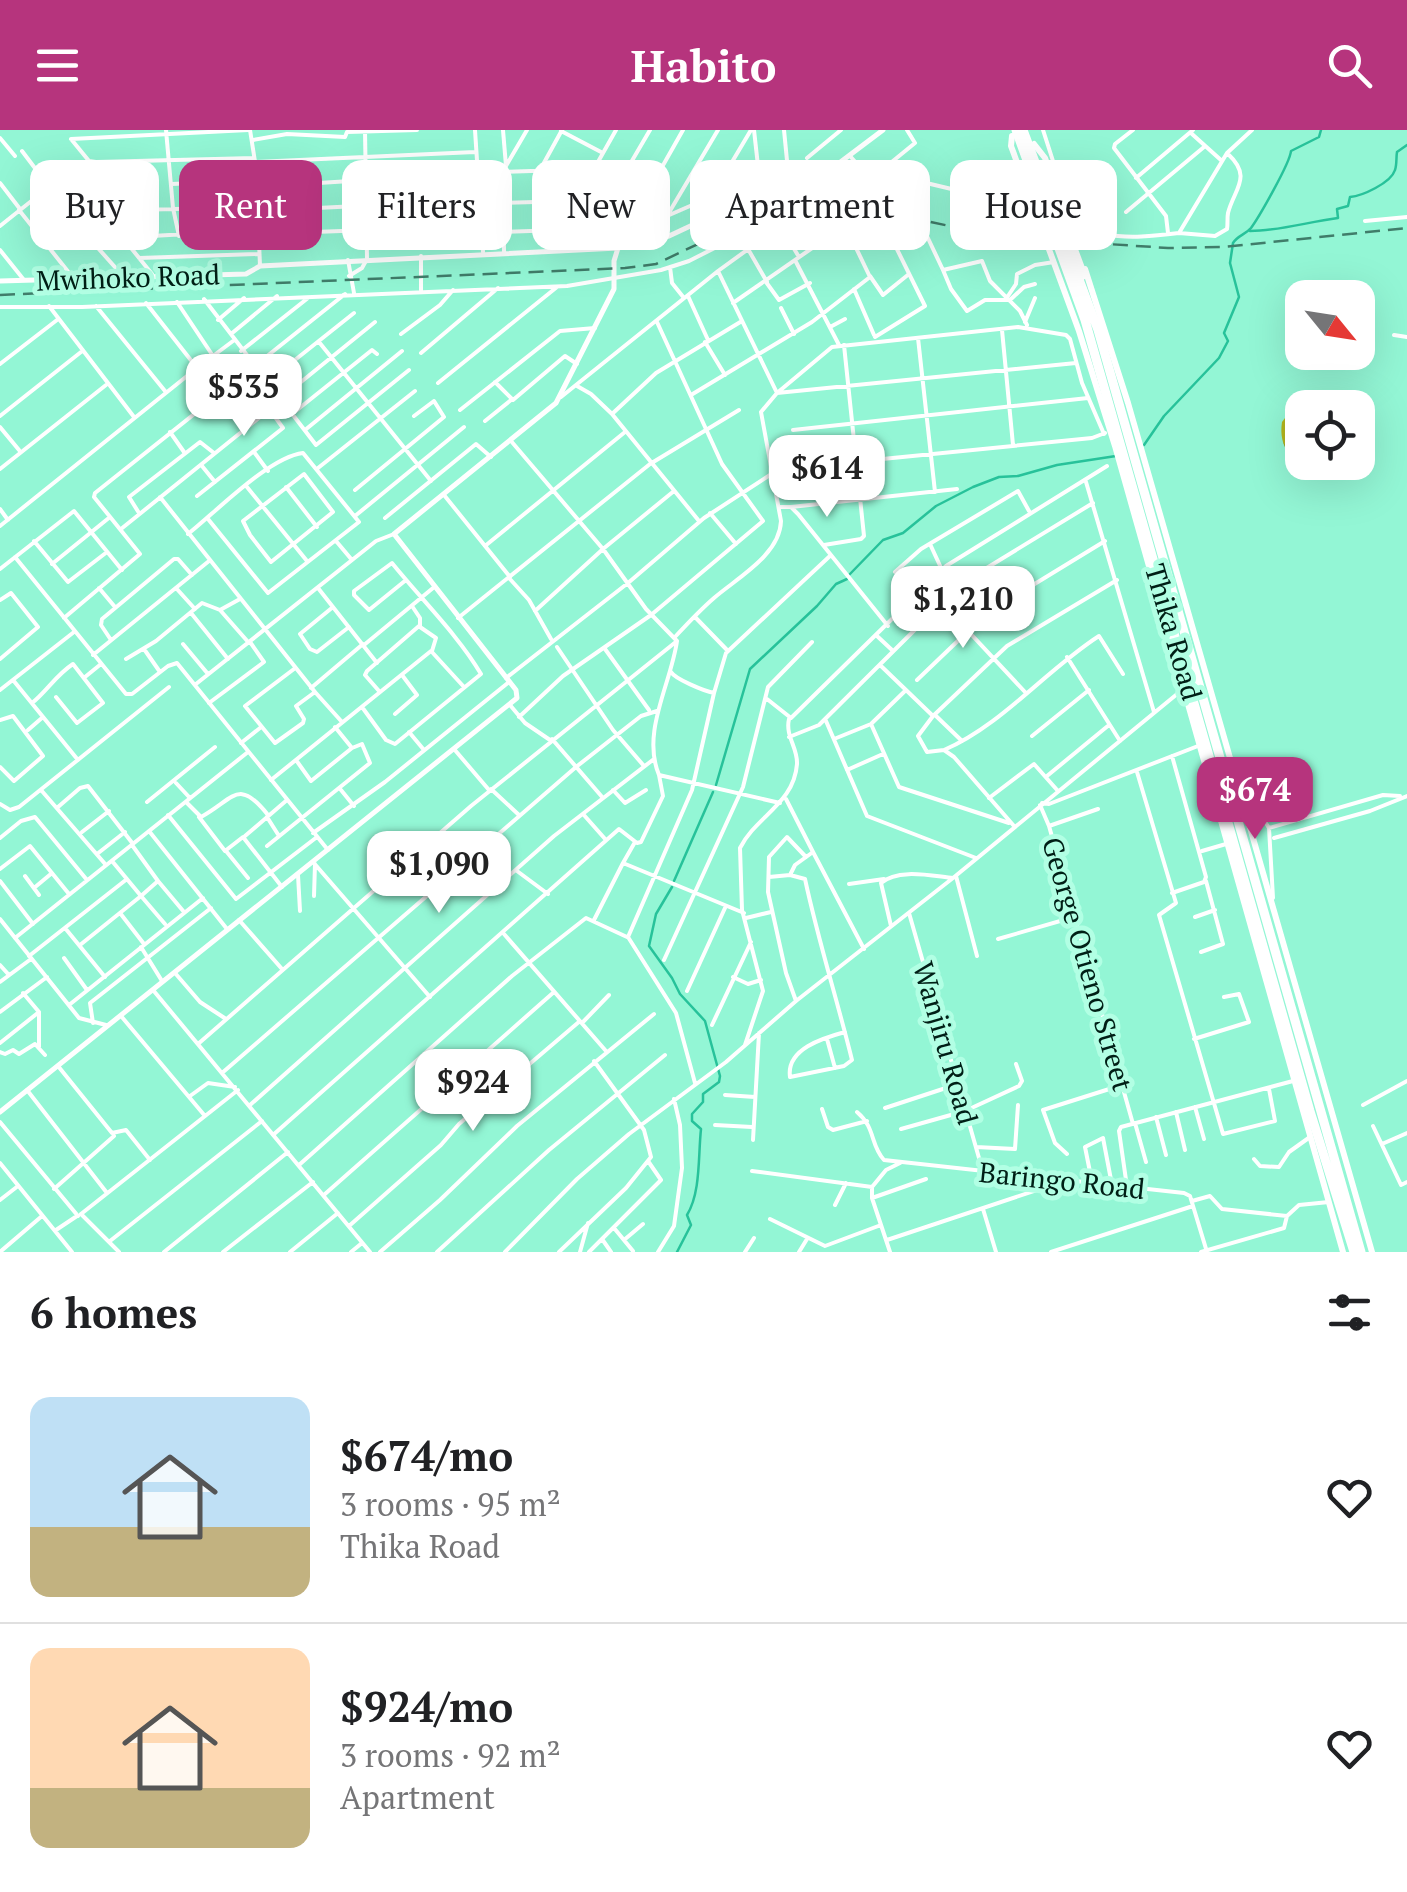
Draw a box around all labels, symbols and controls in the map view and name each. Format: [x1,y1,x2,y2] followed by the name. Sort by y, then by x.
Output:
[631,35,776,95] text: Habito
[30,38,85,93] icon: menu
[1322,38,1377,93] icon: search
[30,160,159,250] chip: Buy
[179,160,322,250] chip: Rent
[342,160,512,250] chip: Filters
[532,160,670,250] chip: New
[690,160,930,250] chip: Apartment
[950,160,1117,250] chip: House
[35,255,221,299] street label: Mwihoko Road
[1285,280,1375,370] north arrow
[1285,280,1375,480] map controls
[185,354,303,439] pin: $535
[208,365,280,407] text: $535
[1285,390,1375,480] button: locate
[768,435,886,520] pin: $614
[791,446,863,488] text: $614
[1137,560,1211,704] street label: Thika Road
[882,566,1044,651] pin: $1,210
[913,577,1013,619] text: $1,210
[1196,757,1314,842] pin: $674
[1219,768,1291,810] text: $674
[358,831,520,916] pin: $1,090
[1034,833,1142,1096] street label: George Otieno Street
[389,842,489,884] text: $1,090
[905,957,987,1129] street label: Wanjiru Road
[414,1049,532,1134] pin: $924
[437,1060,509,1102] text: $924
[977,1153,1147,1207] street label: Baringo Road
[30,1284,197,1340] text: 6 homes
[1322,1285,1377,1340] icon: filters
[340,1427,513,1483] text: $674/mo
[110,1437,230,1557] icon: home
[1322,1470,1377,1525] icon: heart
[340,1483,561,1525] text: 3 rooms · 95 m²
[340,1525,500,1567] text: Thika Road
[340,1678,513,1734] text: $924/mo
[110,1688,230,1808] icon: home
[1322,1721,1377,1776] icon: heart
[340,1734,561,1776] text: 3 rooms · 92 m²
[340,1776,495,1818] text: Apartment

